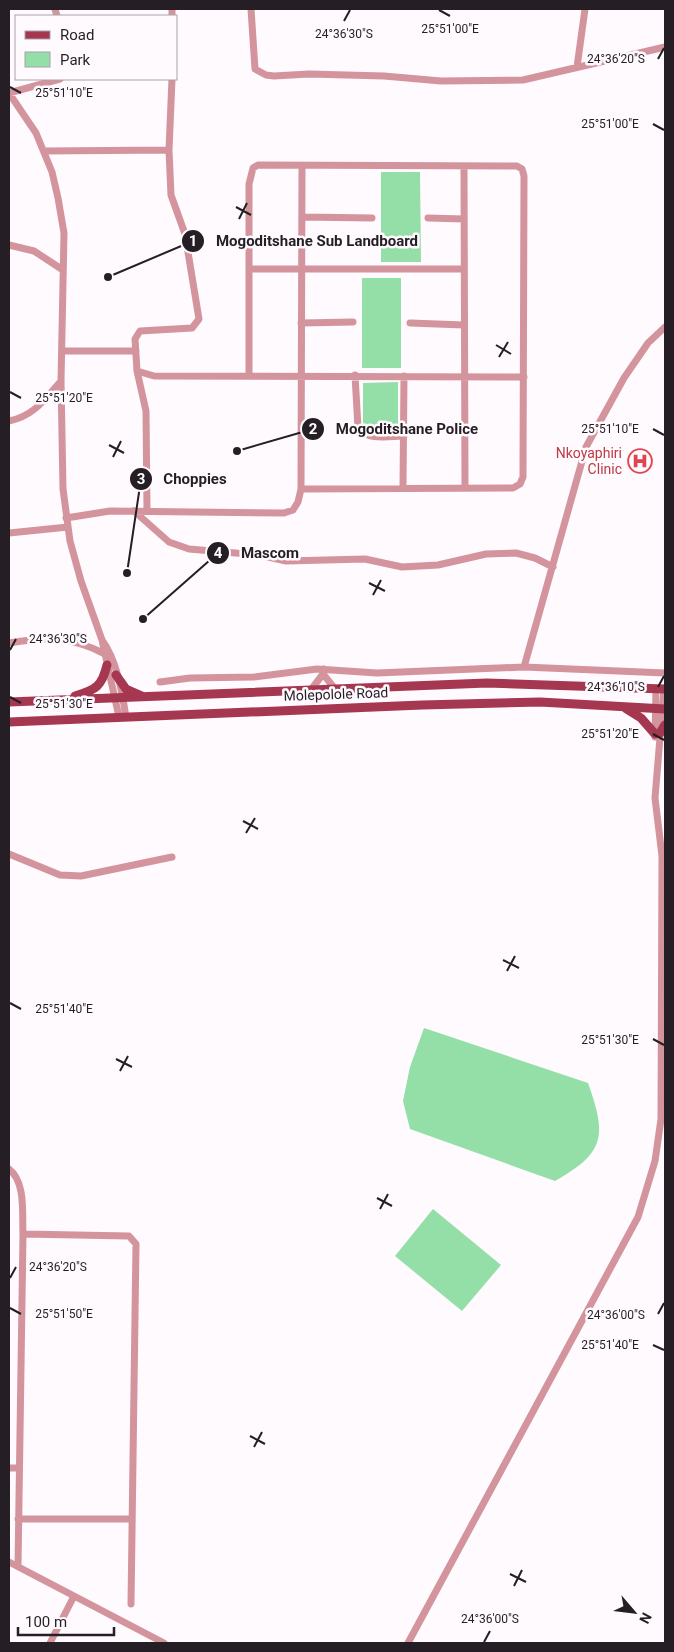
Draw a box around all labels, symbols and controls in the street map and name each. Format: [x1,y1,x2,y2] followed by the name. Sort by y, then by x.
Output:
[15,15,178,80] legend
[421,22,479,36] text: 25°51'00"E
[60,26,94,44] text: Road
[315,27,373,41] text: 24°36'30"S
[60,51,91,69] text: Park
[587,52,645,66] text: 24°36'20"S
[35,86,93,100] text: 25°51'10"E
[581,117,639,131] text: 25°51'00"E
[181,226,428,256] callout: Mogoditshane Sub Landboard
[189,232,197,250] text: 1
[216,232,418,250] text: Mogoditshane Sub Landboard
[35,391,93,405] text: 25°51'20"E
[300,414,488,444] callout: Mogoditshane Police
[309,420,318,438] text: 2
[336,420,478,438] text: Mogoditshane Police
[581,422,639,436] text: 25°51'10"E
[556,445,622,477] place label: Nkoyaphiri Clinic
[627,448,653,474] hospital icon: Nkoyaphiri Clinic
[129,464,237,494] callout: Choppies
[137,470,145,488] text: 3
[163,470,227,488] text: Choppies
[205,538,309,568] callout: Mascom
[214,544,223,562] text: 4
[241,544,299,562] text: Mascom
[29,632,87,646] text: 24°36'30"S
[587,680,645,694] text: 24°36'10"S
[283,684,389,704] street label: Molepolole Road
[35,697,93,711] text: 25°51'30"E
[581,727,639,741] text: 25°51'20"E
[35,1002,93,1016] text: 25°51'40"E
[581,1033,639,1047] text: 25°51'30"E
[29,1260,87,1274] text: 24°36'20"S
[35,1307,93,1321] text: 25°51'50"E
[587,1308,645,1322] text: 24°36'00"S
[581,1338,639,1352] text: 25°51'40"E
[609,1587,659,1637] north arrow
[18,1604,114,1636] scale bar
[636,1610,655,1626] text: N
[461,1612,519,1626] text: 24°36'00"S
[25,1613,67,1631] text: 100 m

